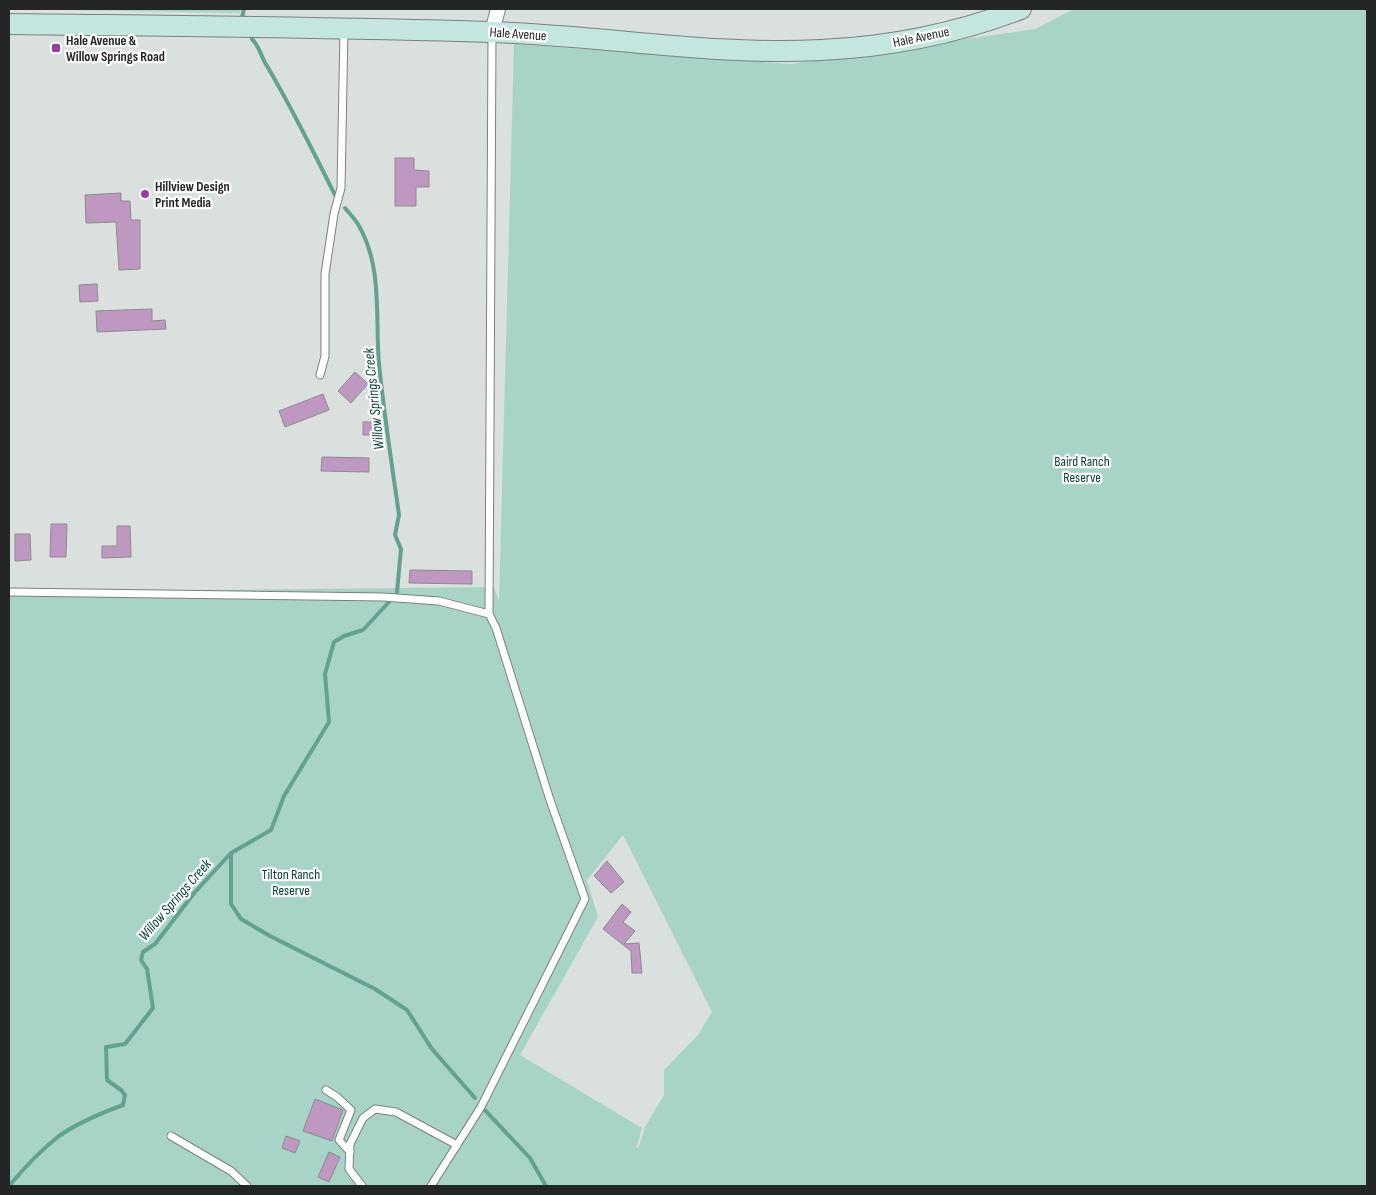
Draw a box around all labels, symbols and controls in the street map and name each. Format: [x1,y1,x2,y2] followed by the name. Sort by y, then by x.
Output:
[891,23,951,51] street label: Hale Avenue
[489,24,547,44] street label: Hale Avenue
[66,32,165,65] place label: Hale Avenue & Willow Springs Road
[50,42,62,54] marker: Hale Avenue & Willow Springs Road
[155,178,230,211] place label: Hillview Design Print Media
[139,188,151,200] marker: Hillview Design Print Media
[359,347,389,451] water label: Willow Springs Creek
[1054,453,1110,486] park label: Baird Ranch Reserve
[134,855,216,945] water label: Willow Springs Creek
[262,866,320,899] park label: Tilton Ranch Reserve

